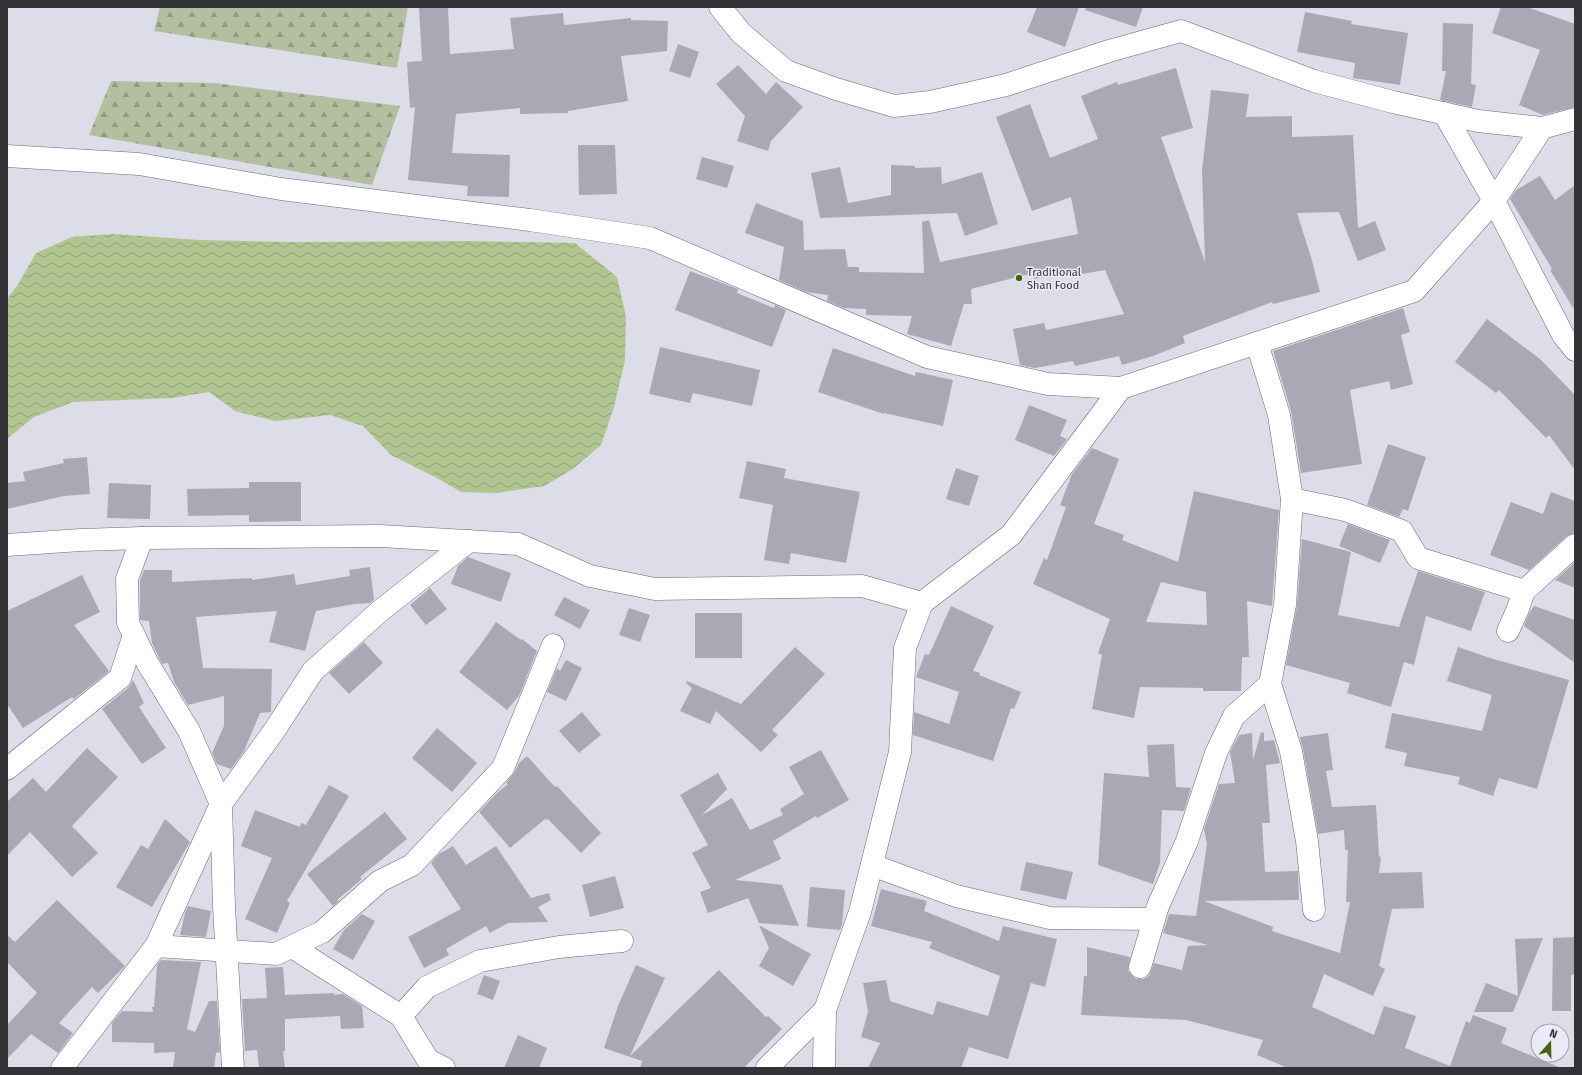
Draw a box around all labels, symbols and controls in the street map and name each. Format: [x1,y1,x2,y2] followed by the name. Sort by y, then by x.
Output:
[1027,266,1081,292] place label: Traditional Shan Food
[1014,273,1024,283] marker: Traditional Shan Food
[1530,1023,1570,1063] north arrow
[1548,1027,1559,1041] text: N

